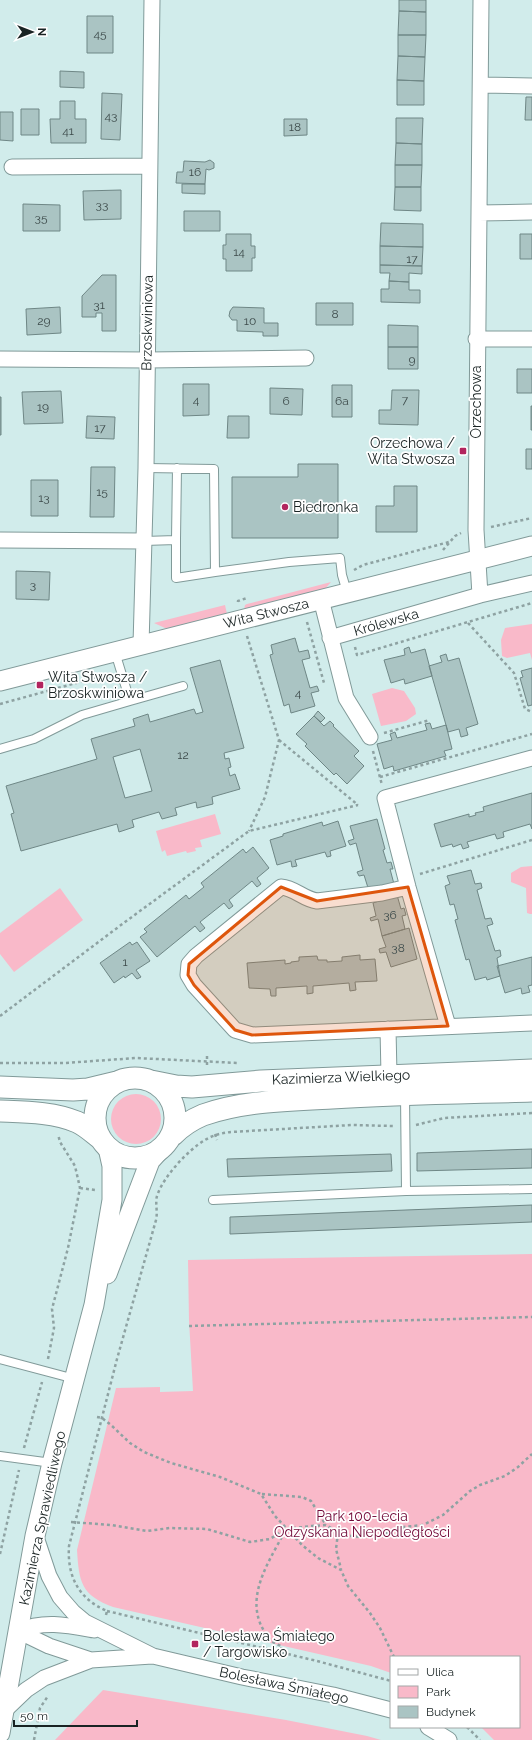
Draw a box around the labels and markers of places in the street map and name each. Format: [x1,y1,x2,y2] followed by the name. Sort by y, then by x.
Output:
[368,435,456,467] place label: Orzechowa / Wita Stwosza
[458,446,468,456] marker: Orzechowa / Wita Stwosza
[293,499,359,515] place label: Biedronka
[280,502,290,512] marker: Biedronka
[48,669,148,701] place label: Wita Stwosza / Brzoskwiniowa
[35,680,45,690] marker: Wita Stwosza / Brzoskwiniowa
[203,1627,335,1660] place label: Bolesława Śmiałego / Targowisko
[190,1639,200,1649] marker: Bolesława Śmiałego / Targowisko

